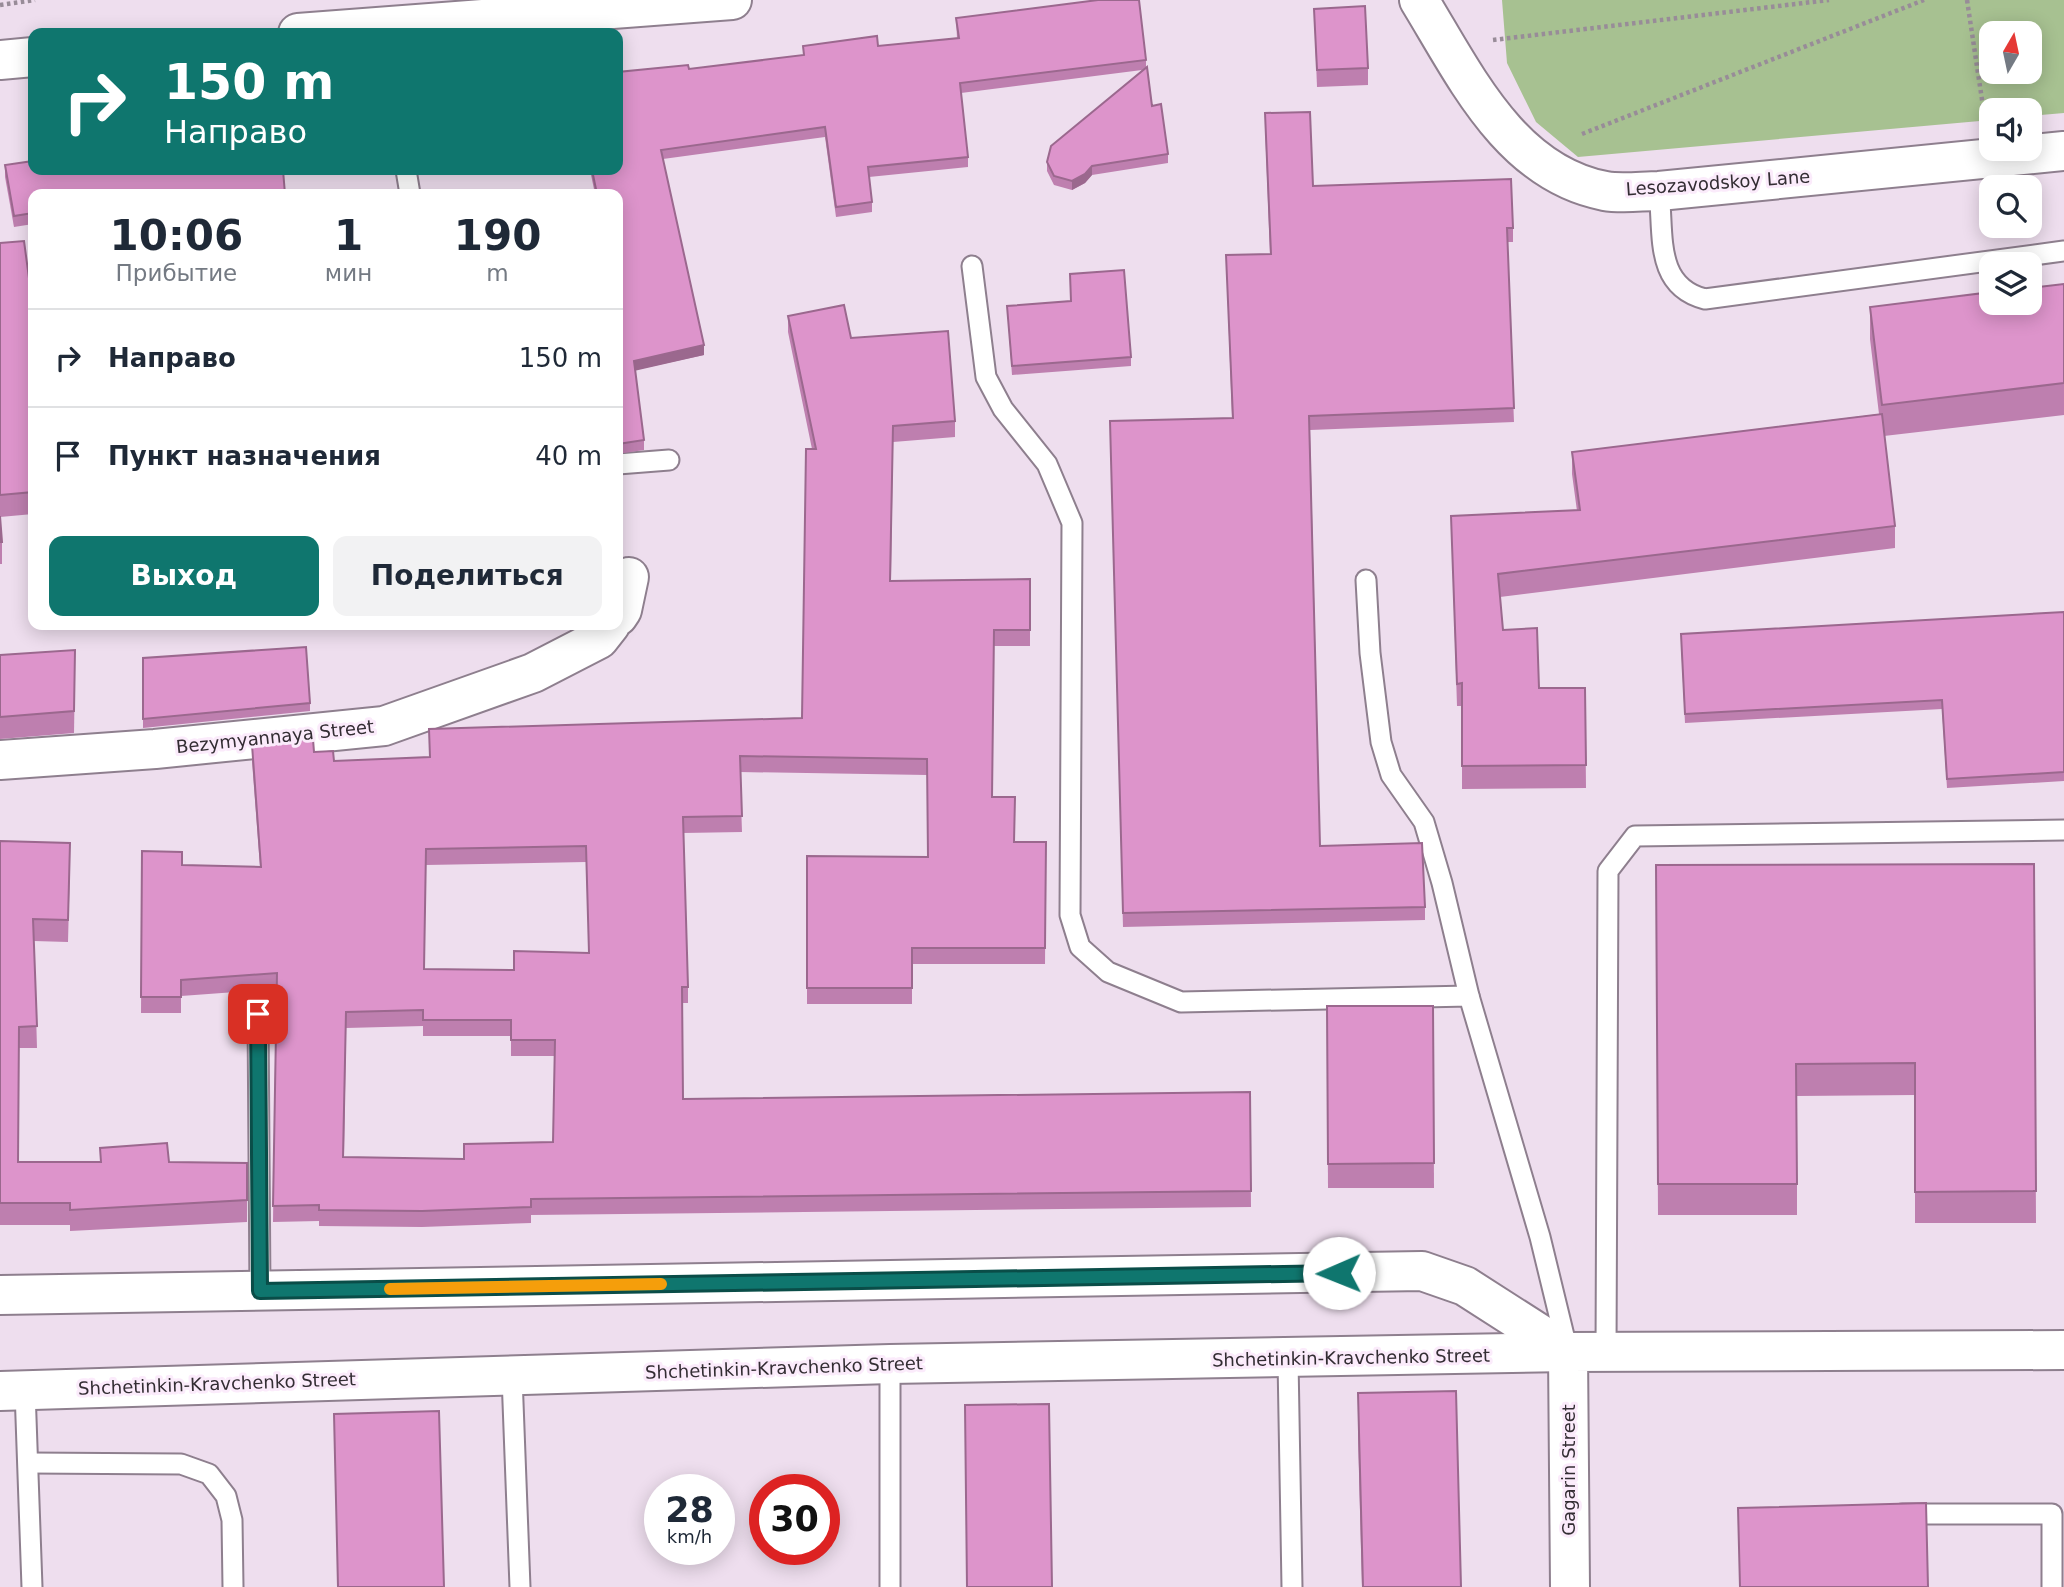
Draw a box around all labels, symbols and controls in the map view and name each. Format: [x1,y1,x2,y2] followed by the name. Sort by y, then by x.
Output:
[1979,21,2042,84] north arrow
[1979,21,2042,315] map controls
[164,54,334,111] text: 150 m
[49,56,140,147] icon: right
[1979,98,2042,161] button: sound
[164,113,307,151] text: Направо
[1625,166,1811,199] street label: Lesozavodskoy Lane
[1979,175,2042,238] button: search
[110,211,243,260] text: 10:06
[334,211,363,260] text: 1
[454,211,541,260] text: 190
[1979,252,2042,315] button: layers
[116,260,237,286] text: Прибытие
[325,260,372,286] text: мин
[486,260,509,286] text: m
[49,339,87,377] icon: right
[108,343,236,373] text: Направо
[519,343,602,373] text: 150 m
[49,437,87,475] icon: arrive
[108,441,381,471] text: Пункт назначения
[535,441,602,471] text: 40 m
[49,536,319,616] button: Выход
[333,536,602,616] button: Поделиться
[175,716,375,757] street label: Bezymyannaya Street
[228,984,288,1044] pin
[239,995,277,1033] icon: arrive
[1302,1236,1376,1310] position arrow
[1212,1345,1490,1370] street label: Shchetinkin-Kravchenko Street
[645,1352,923,1383] street label: Shchetinkin-Kravchenko Street
[78,1368,356,1399] street label: Shchetinkin-Kravchenko Street
[1558,1404,1579,1536] street label: Gagarin Street
[749,1474,840,1565] speed limit sign: 30
[665,1490,714,1530] text: 28
[667,1526,712,1547] text: km/h

